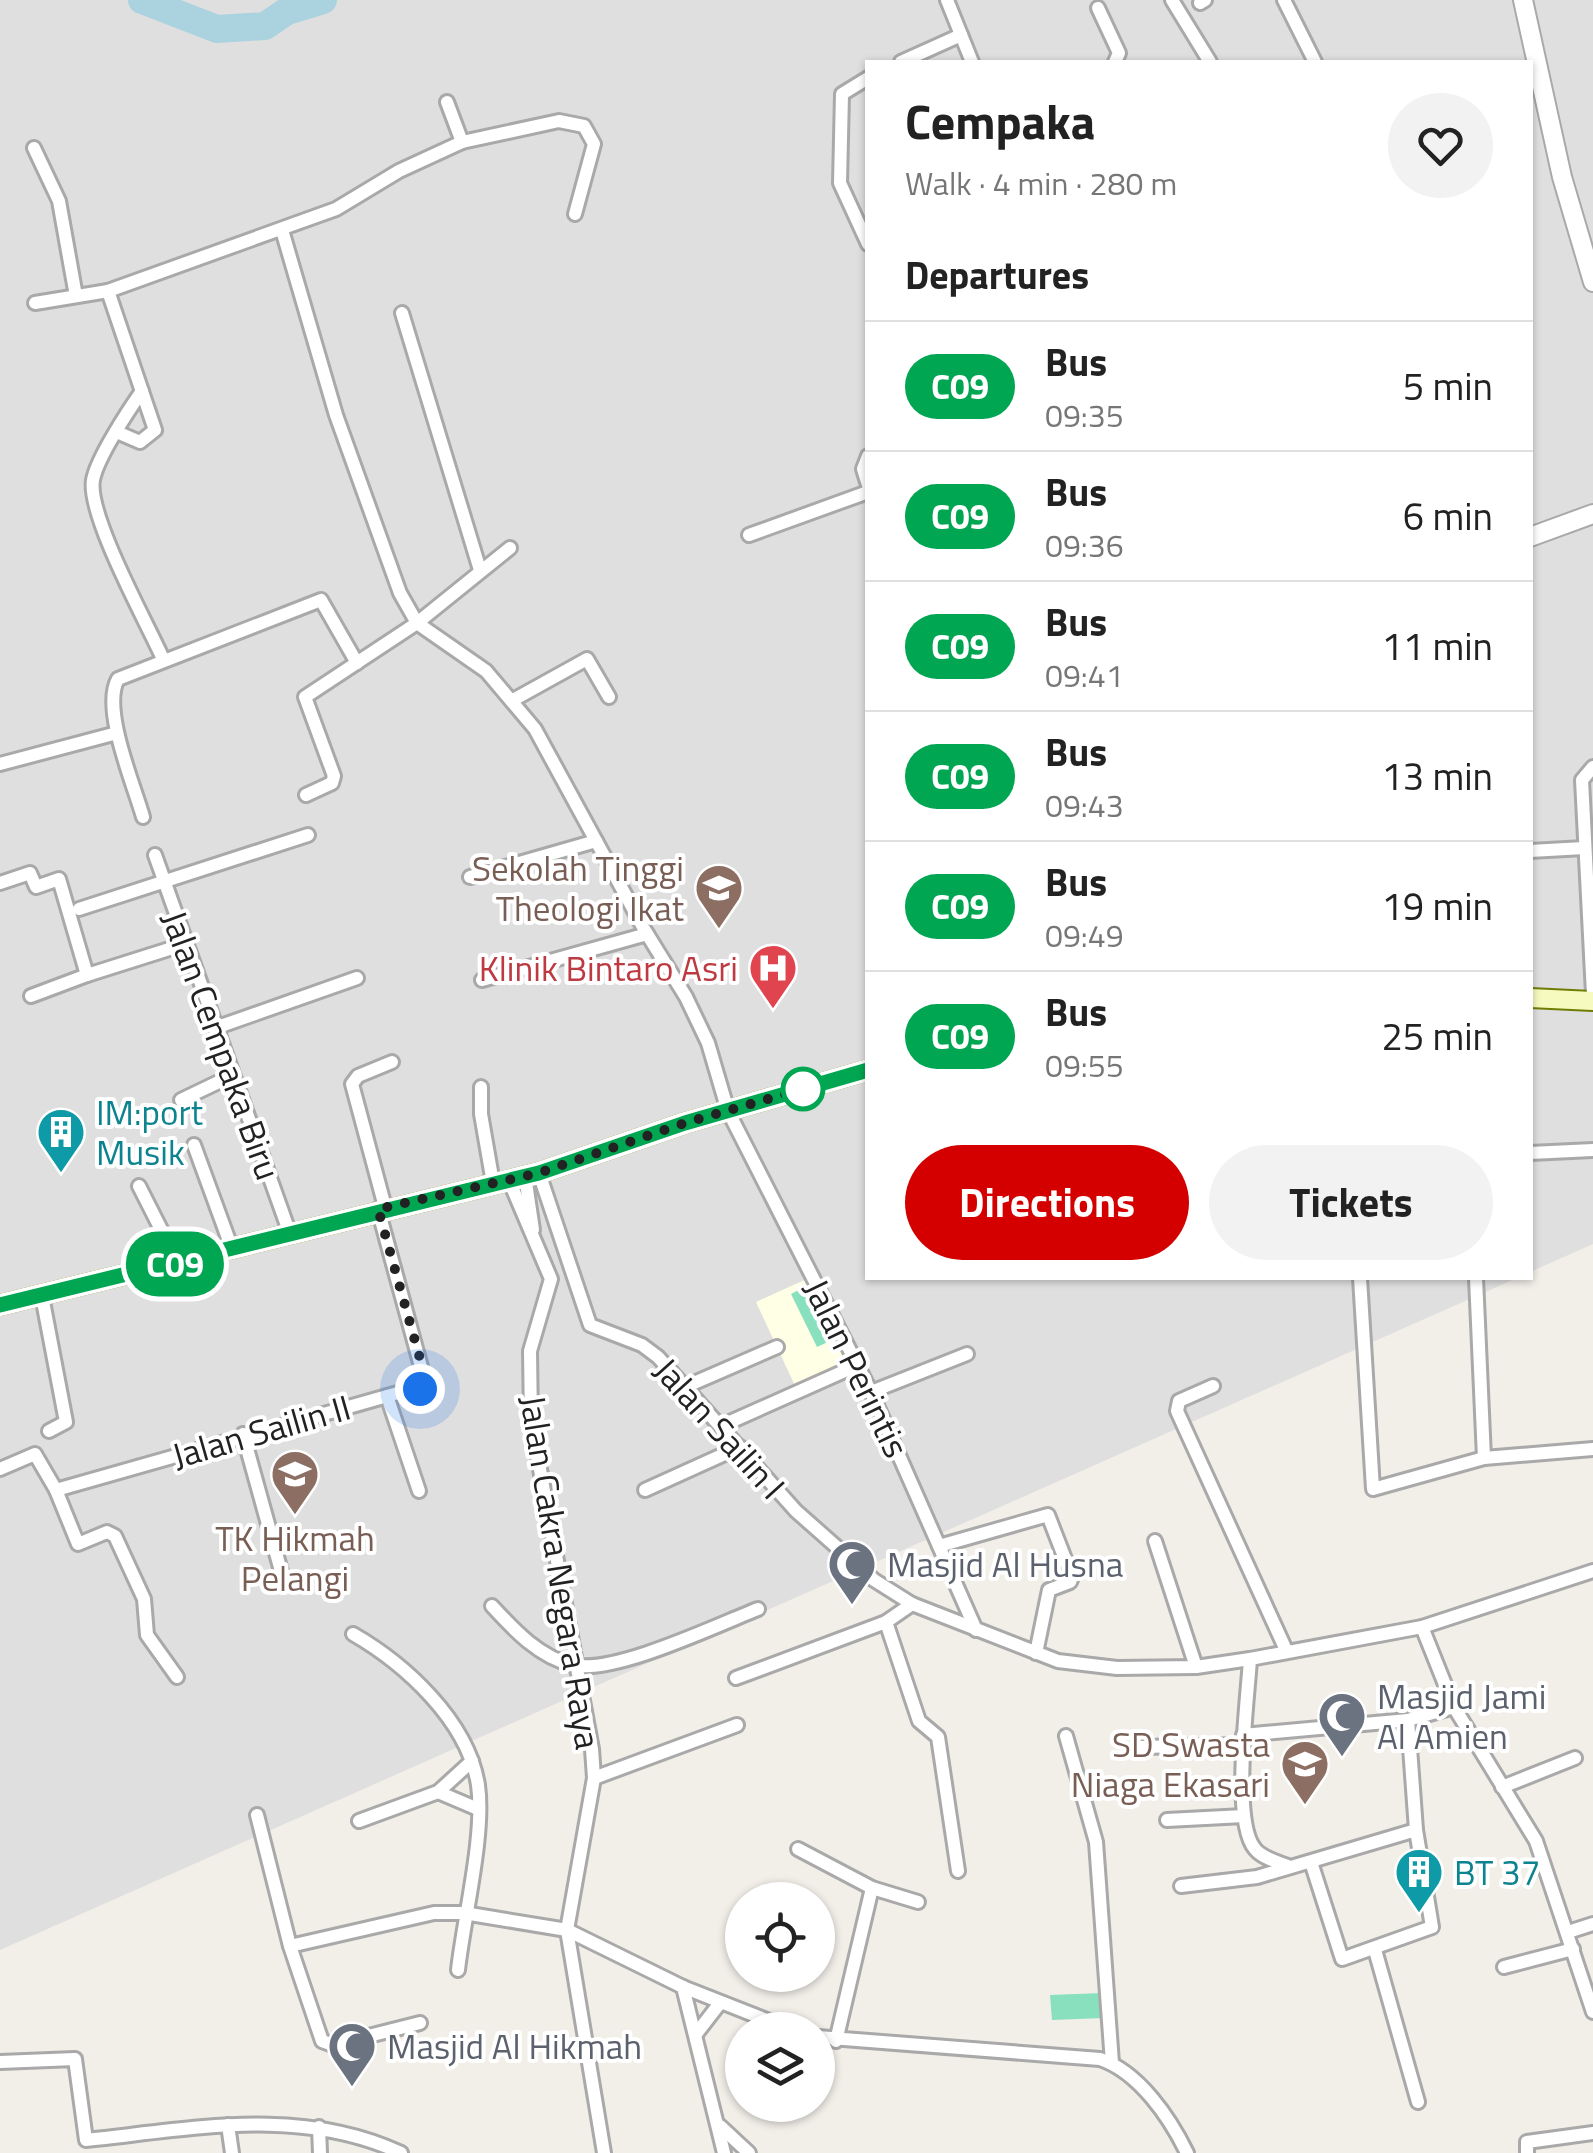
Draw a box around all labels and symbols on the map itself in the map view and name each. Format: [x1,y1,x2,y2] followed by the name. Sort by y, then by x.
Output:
[472,841,684,935] place label: Sekolah Tinggi Theologi Ikat
[693,862,745,930] school or university icon: Sekolah Tinggi Theologi Ikat
[148,903,296,1187] street label: Jalan Cempaka Biru
[479,941,738,995] place label: Klinik Bintaro Asri
[747,942,799,1010] hospital icon: Klinik Bintaro Asri
[782,1068,824,1110] unlabelled marker
[96,1085,203,1179] place label: IM:port Musik
[35,1106,87,1174] building icon: IM:port Musik
[118,1232,232,1296] line badge: C09
[790,1270,924,1466] street label: Jalan Perintis
[641,1345,799,1511] street label: Jalan Sailin I
[395,1364,445,1414] your location
[165,1380,357,1482] street label: Jalan Sailin II
[506,1391,616,1753] street label: Jalan Cakra Negara Raya
[269,1448,321,1516] school or university icon: TK Hikmah Pelangi
[215,1511,375,1605] place label: TK Hikmah Pelangi
[887,1537,1123,1591] place label: Masjid Al Husna
[826,1538,878,1606] mosque icon: Masjid Al Husna
[1377,1669,1546,1763] place label: Masjid Jami Al Amien
[1316,1690,1368,1758] mosque icon: Masjid Jami Al Amien
[1071,1717,1270,1811] place label: SD Swasta Niaga Ekasari
[1279,1738,1331,1806] school or university icon: SD Swasta Niaga Ekasari
[1454,1845,1540,1899] place label: BT 37
[1393,1846,1445,1914] building icon: BT 37
[387,2019,642,2073] place label: Masjid Al Hikmah
[326,2020,378,2088] mosque icon: Masjid Al Hikmah

